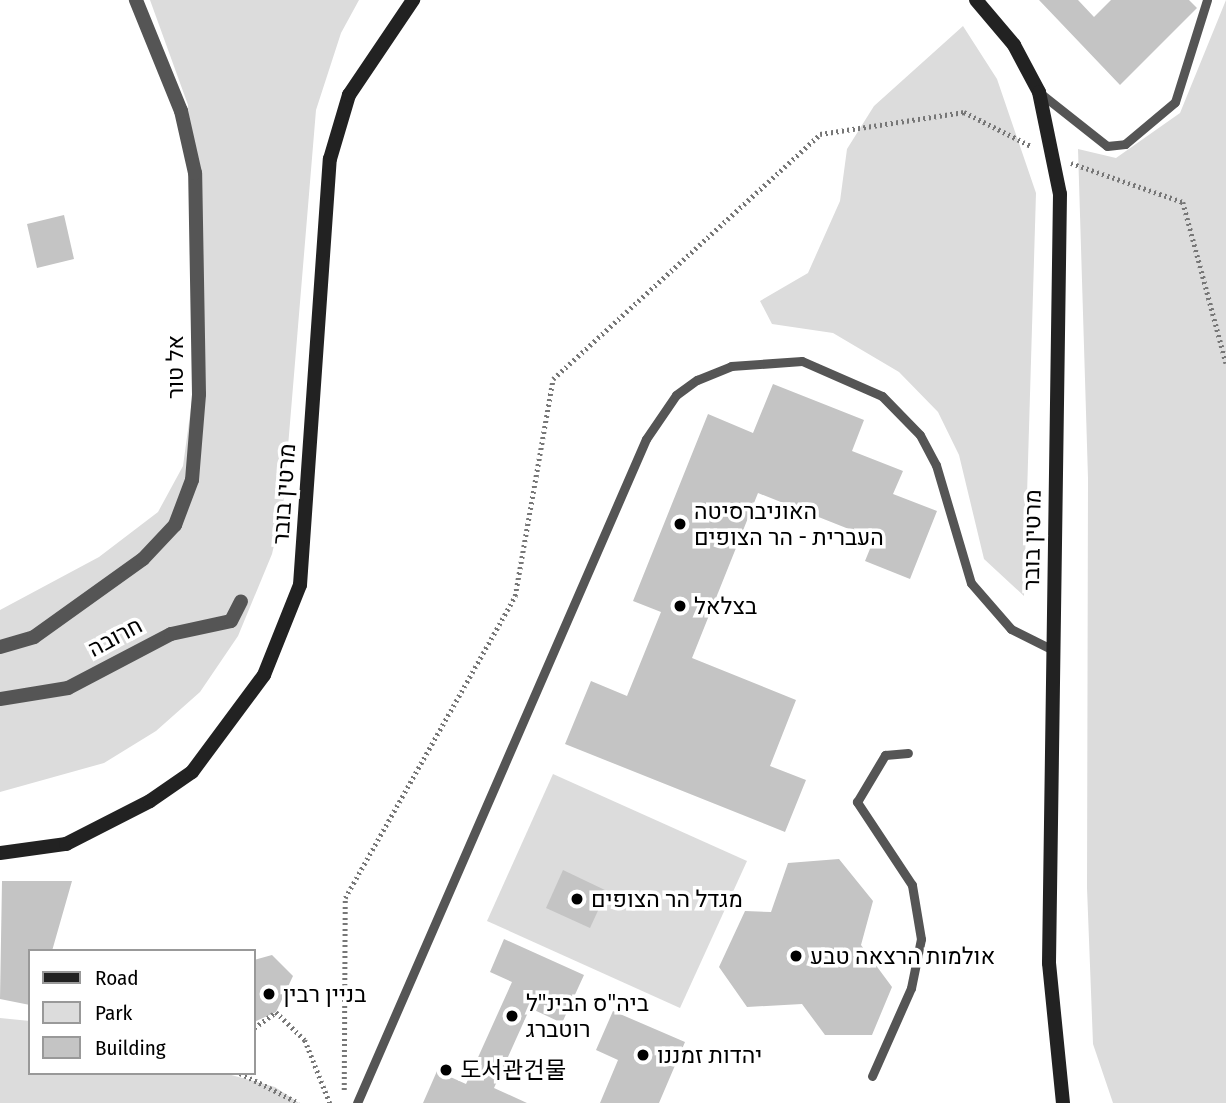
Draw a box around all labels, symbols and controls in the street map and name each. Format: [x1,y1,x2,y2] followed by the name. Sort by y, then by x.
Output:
[161,335,189,399] street label: אל טור
[267,442,301,546] street label: מרטין בובר
[1017,489,1047,591] street label: מרטין בובר
[694,497,884,551] place label: האוניברסיטה העברית - הר הצופים
[672,516,688,532] marker: האוניברסיטה העברית - הר הצופים
[694,592,757,620] place label: בצלאל
[672,598,688,614] marker: בצלאל
[83,611,147,663] street label: חרובה
[591,885,743,913] place label: מגדל הר הצופים
[569,891,585,907] marker: מגדל הר הצופים
[810,942,995,970] place label: אולמות הרצאה טבע
[788,948,804,964] marker: אולמות הרצאה טבע
[28,949,256,1075] legend
[95,965,139,991] text: Road
[283,980,366,1008] place label: בניין רבין
[261,986,277,1002] marker: בניין רבין
[526,989,649,1043] place label: ביה"ס הבינ"ל רוטברג
[95,1000,132,1026] text: Park
[504,1008,520,1024] marker: ביה"ס הבינ"ל רוטברג
[95,1035,166,1061] text: Building
[657,1041,762,1069] place label: יהדות זמננו
[635,1047,651,1063] marker: יהדות זמננו
[460,1056,566,1084] place label: 도서관건물
[438,1062,454,1078] marker: 도서관건물

